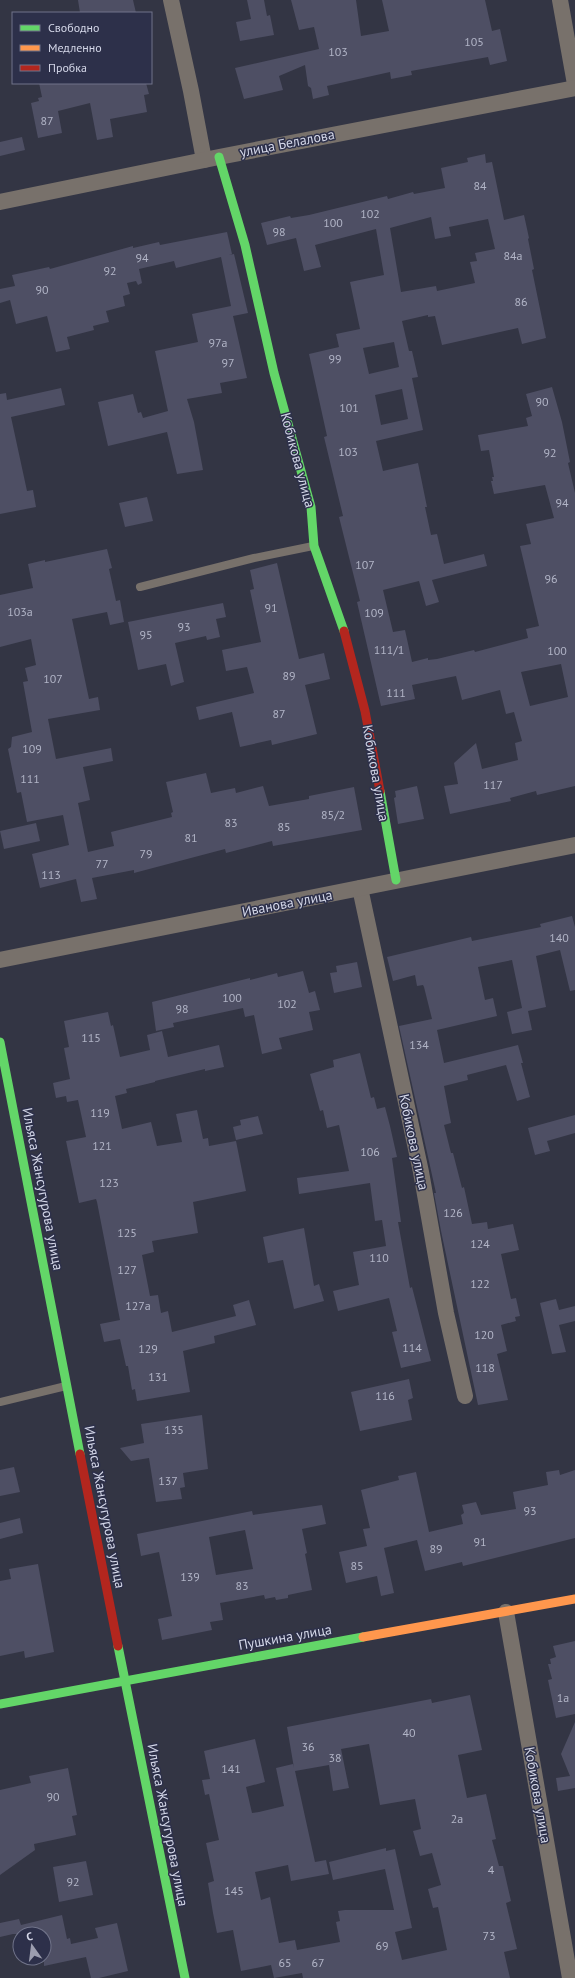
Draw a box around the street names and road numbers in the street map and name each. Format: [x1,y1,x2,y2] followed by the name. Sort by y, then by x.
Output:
[238,125,336,161] street label: улица Белалова
[277,411,319,510] street label: Кобикова улица
[359,723,393,823] street label: Кобикова улица
[240,885,334,921] street label: Иванова улица
[395,1092,433,1192] street label: Кобикова улица
[18,1106,68,1272] street label: Ильяса Жансугурова улица
[80,1424,130,1590] street label: Ильяса Жансугурова улица
[237,1620,333,1654] street label: Пушкина улица
[143,1742,193,1908] street label: Ильяса Жансугурова улица
[521,1745,555,1845] street label: Кобикова улица

